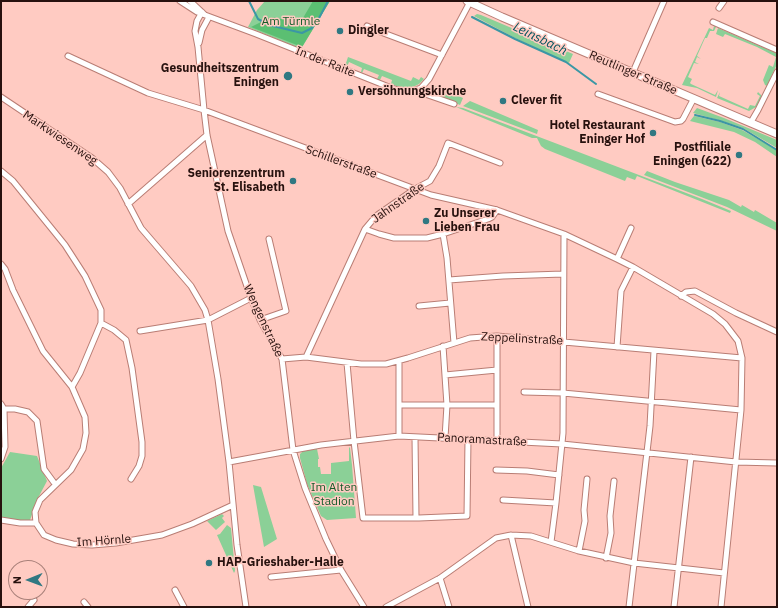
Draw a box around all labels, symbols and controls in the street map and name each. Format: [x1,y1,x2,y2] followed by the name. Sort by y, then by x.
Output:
[262,15,320,29] park label: Am Türmle
[510,19,570,59] water label: Leinsbach
[348,24,389,38] place label: Dingler
[335,26,345,36] marker: Dingler
[293,44,357,80] street label: In der Raite
[587,48,679,98] street label: Reutlinger Straße
[161,62,279,90] place label: Gesundheitszentrum Eningen
[282,70,294,82] marker: Gesundheitszentrum Eningen
[358,85,466,99] place label: Versöhnungskirche
[345,87,355,97] marker: Versöhnungskirche
[511,94,562,108] place label: Clever fit
[498,96,508,106] marker: Clever fit
[20,108,100,168] street label: Markwiesenweg
[549,119,645,147] place label: Hotel Restaurant Eninger Hof
[648,128,658,138] marker: Hotel Restaurant Eninger Hof
[653,141,731,169] place label: Postfiliale Eningen (622)
[303,142,379,182] street label: Schillerstraße
[734,150,744,160] marker: Postfiliale Eningen (622)
[187,167,285,195] place label: Seniorenzentrum St. Elisabeth
[288,176,298,186] marker: Seniorenzentrum St. Elisabeth
[369,180,427,226] street label: Jahnstraße
[434,207,500,235] place label: Zu Unserer Lieben Frau
[421,216,431,226] marker: Zu Unserer Lieben Frau
[240,282,286,360] street label: Wengenstraße
[481,330,563,348] street label: Zeppelinstraße
[437,430,527,450] street label: Panoramastraße
[311,481,357,509] park label: Im Alten Stadion
[76,532,132,550] street label: Im Hörnle
[217,556,344,570] place label: HAP-Grieshaber-Halle
[204,558,214,568] marker: HAP-Grieshaber-Halle
[8,560,48,600] north arrow
[10,576,24,584] text: N

